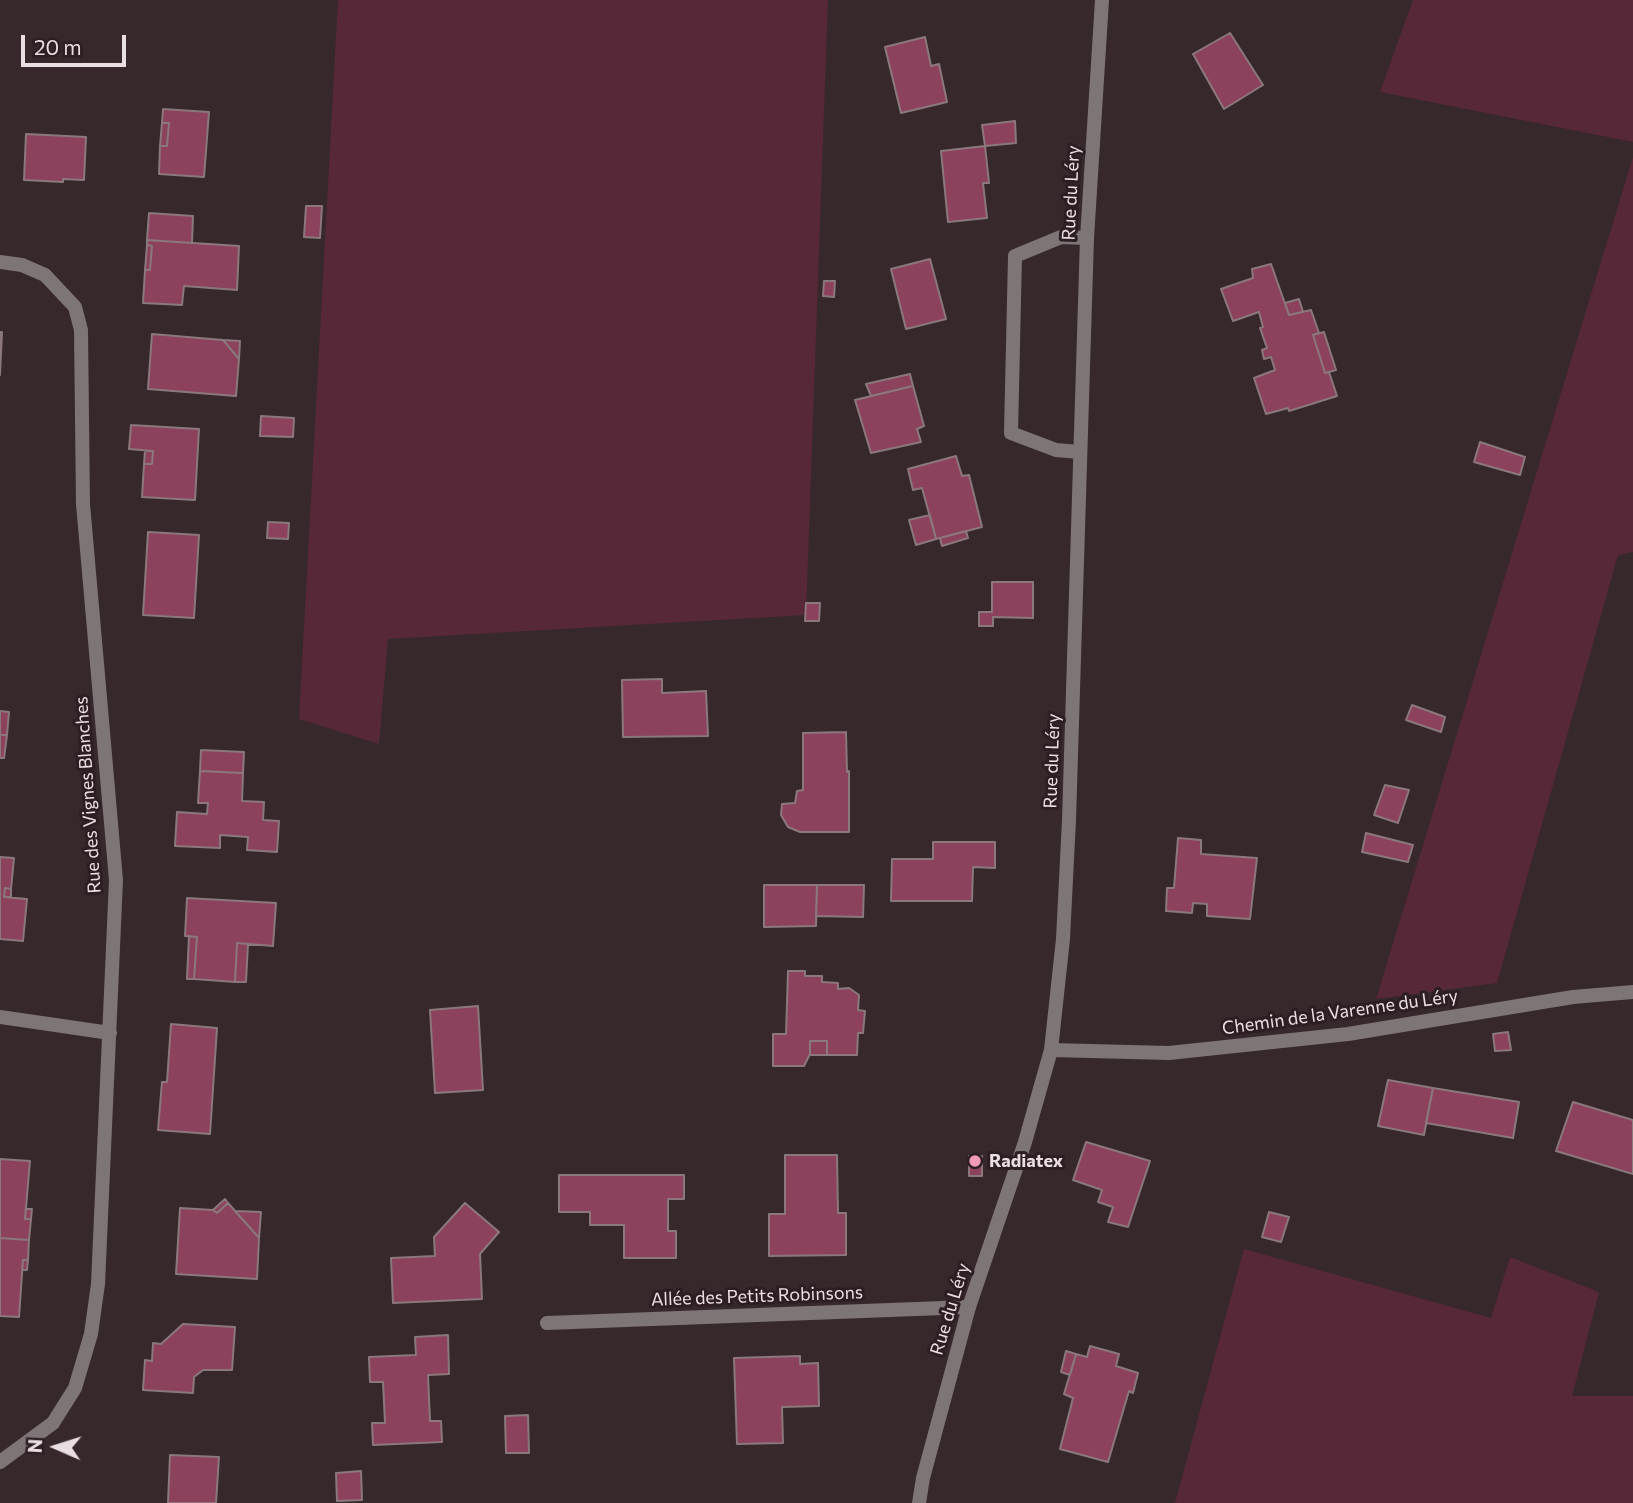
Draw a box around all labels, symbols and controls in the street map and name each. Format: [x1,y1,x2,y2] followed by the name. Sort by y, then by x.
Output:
[24,21,130,65] scale bar
[34,34,82,59] text: 20 m
[1058,145,1084,241] street label: Rue du Léry
[70,696,106,894] street label: Rue des Vignes Blanches
[1040,713,1064,809] street label: Rue du Léry
[1221,985,1459,1039] street label: Chemin de la Varenne du Léry
[989,1150,1063,1172] place label: Radiatex
[967,1153,983,1169] marker: Radiatex
[926,1260,974,1358] street label: Rue du Léry
[651,1282,863,1310] street label: Allée des Petits Robinsons
[21,1412,91,1482] north arrow
[23,1438,46,1454] text: N

